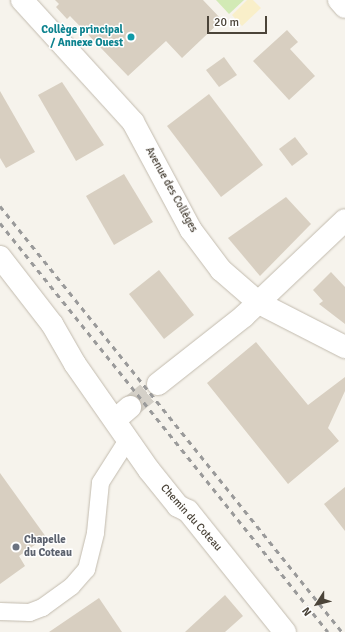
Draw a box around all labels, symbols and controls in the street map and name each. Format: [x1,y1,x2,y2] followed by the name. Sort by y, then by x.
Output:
[209,8,269,34] scale bar
[214,15,239,30] text: 20 m
[41,24,123,50] place label: Collège principal / Annexe Ouest
[126,32,136,42] marker: Collège principal / Annexe Ouest
[142,145,200,235] street label: Avenue des Collèges
[157,482,225,554] street label: Chemin du Coteau
[24,534,72,560] place label: Chapelle du Coteau
[11,542,21,552] marker: Chapelle du Coteau
[297,584,337,624] north arrow
[299,604,314,618] text: N

